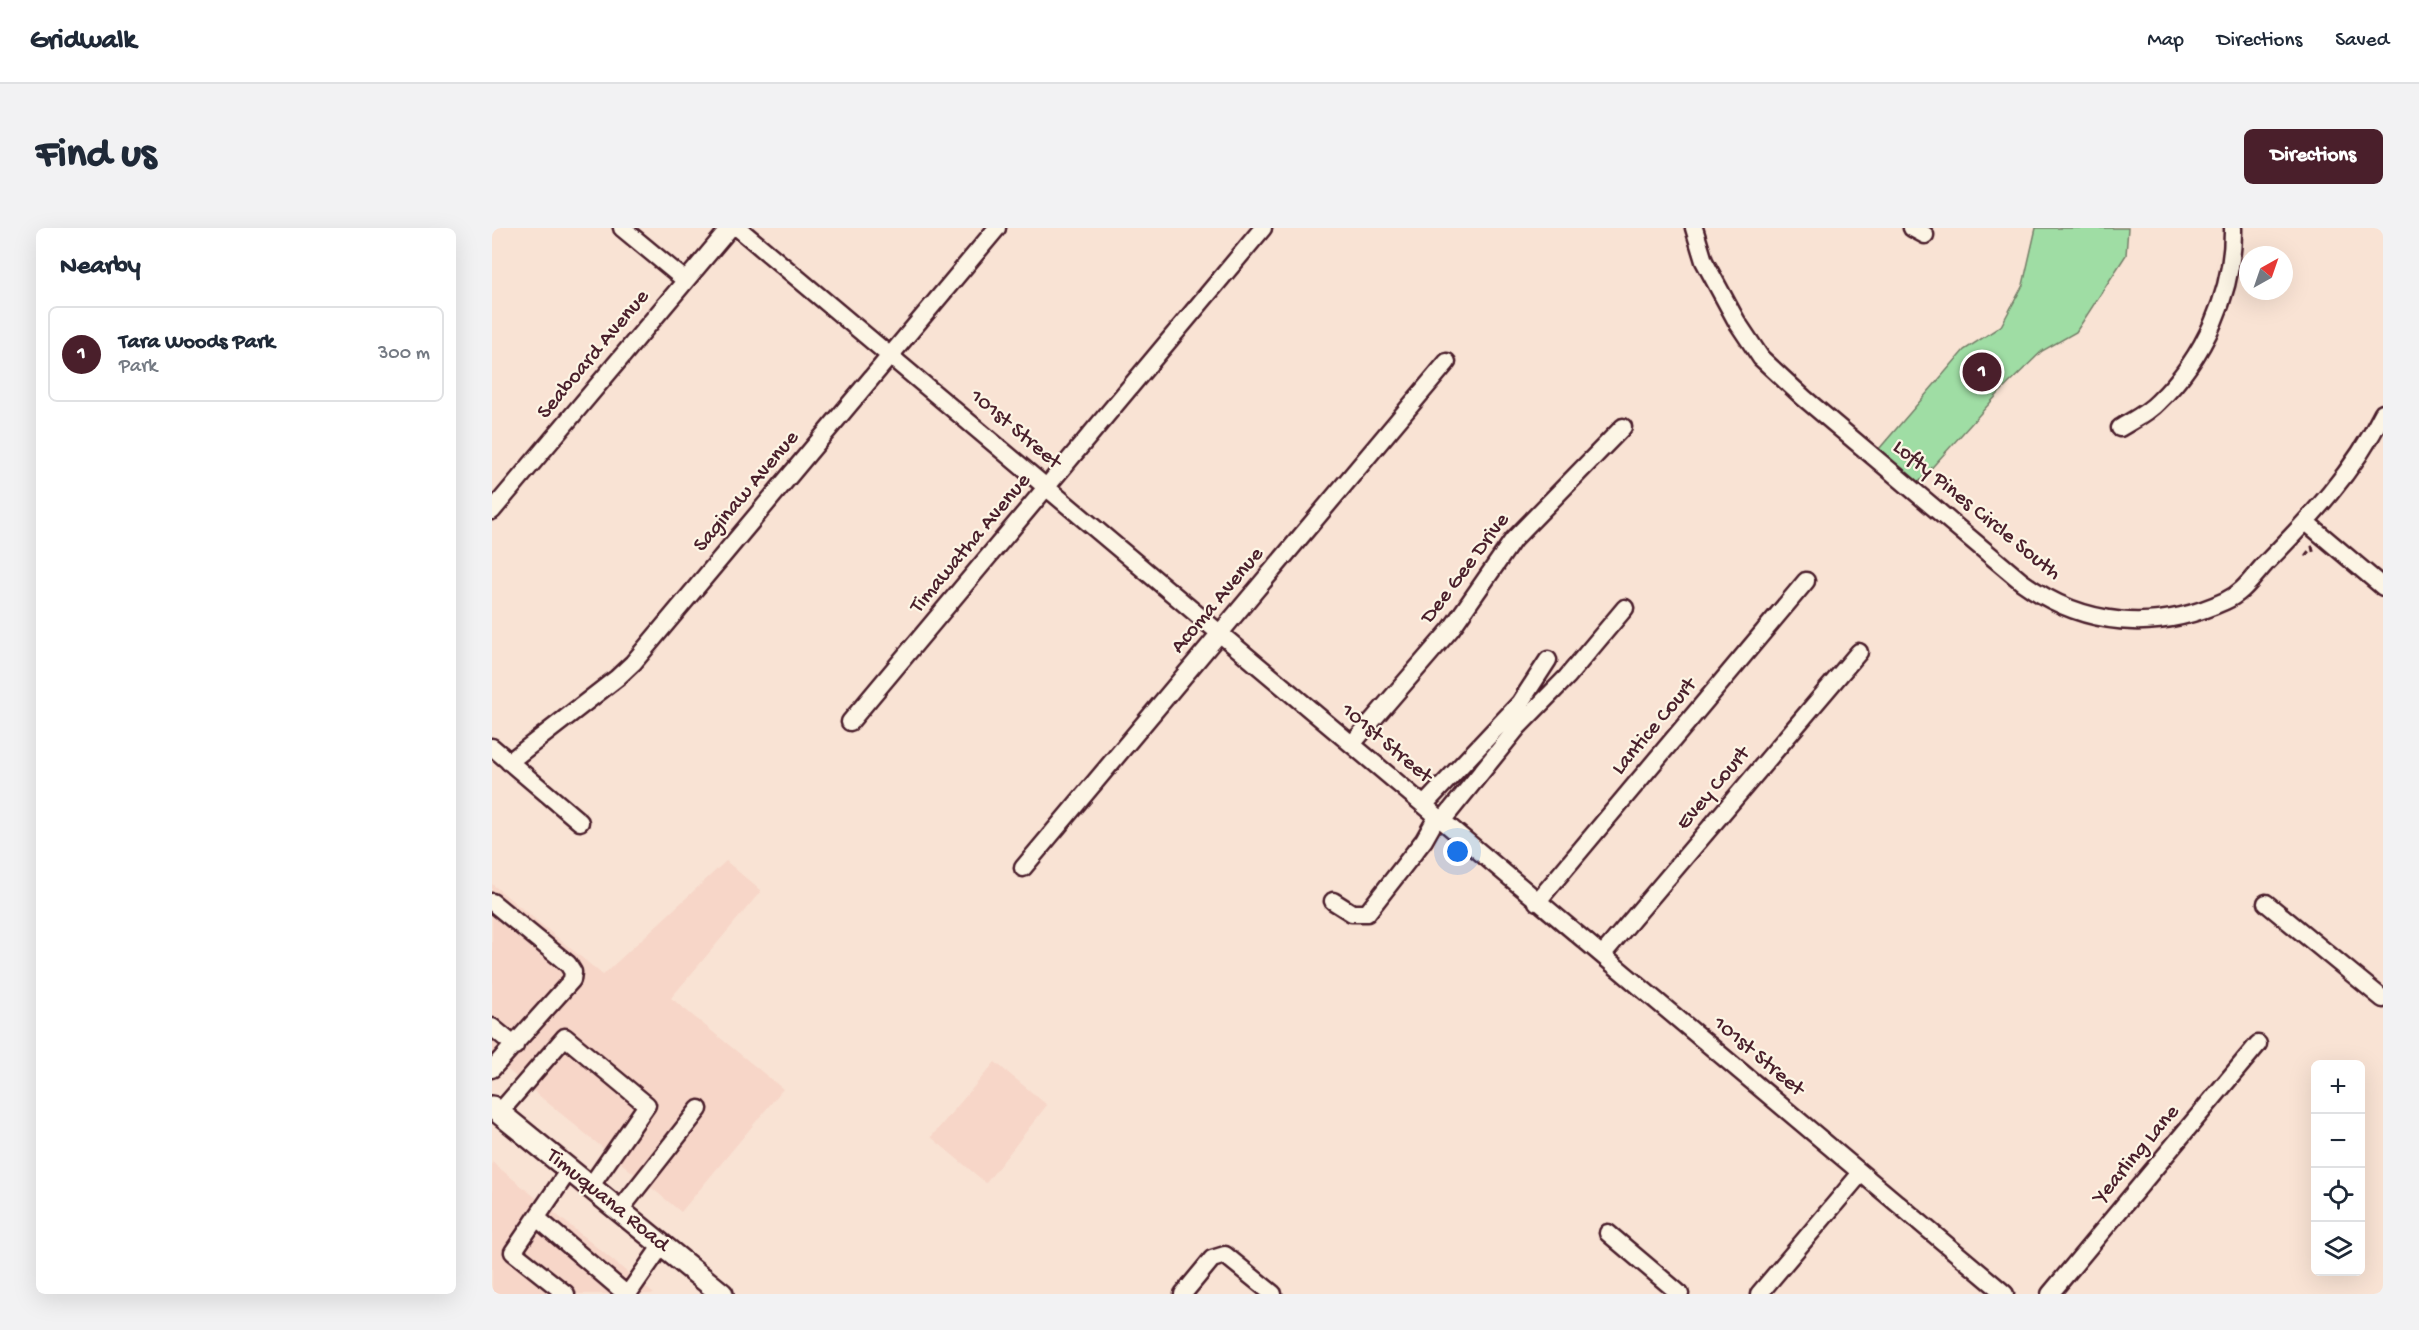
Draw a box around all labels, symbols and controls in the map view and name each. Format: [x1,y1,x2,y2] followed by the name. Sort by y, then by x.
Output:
[30,25,136,58] text: Gridwalk
[2147,29,2184,54] text: Map
[2217,29,2302,54] text: Directions
[2335,29,2389,54] text: Saved
[2244,129,2383,184] button: Directions
[36,132,156,181] text: Find us
[2239,246,2293,300] north arrow
[60,252,141,283] text: Nearby
[532,284,656,425] street label: Seaboard Avenue
[119,330,275,356] text: Tara Woods Park
[77,343,86,366] text: 1
[378,343,430,366] text: 300 m
[1962,350,2002,394] pin: 1
[119,356,157,379] text: Park
[963,384,1067,477] street label: 101st Street
[689,425,806,558] street label: Saginaw Avenue
[1886,435,2066,587] street label: Lofty Pines Circle South
[904,468,1038,621] street label: Timawatha Avenue
[1415,508,1516,631] street label: Dee Gee Drive
[1166,542,1270,660] street label: Acoma Avenue
[1607,672,1704,781] street label: Lantice Court
[1334,698,1438,791] street label: 101st Street
[1672,740,1758,836] street label: Evey Court
[1443,837,1472,866] your location
[1706,1011,1810,1104] street label: 101st Street
[2311,1060,2365,1276] map controls
[2311,1060,2365,1114] button: +
[2087,1100,2186,1211] street label: Yearling Lane
[2311,1114,2365,1168] button: −
[539,1142,675,1260] street label: Timuquana Road
[2311,1168,2365,1222] button: locate
[2311,1222,2365,1276] button: layers

